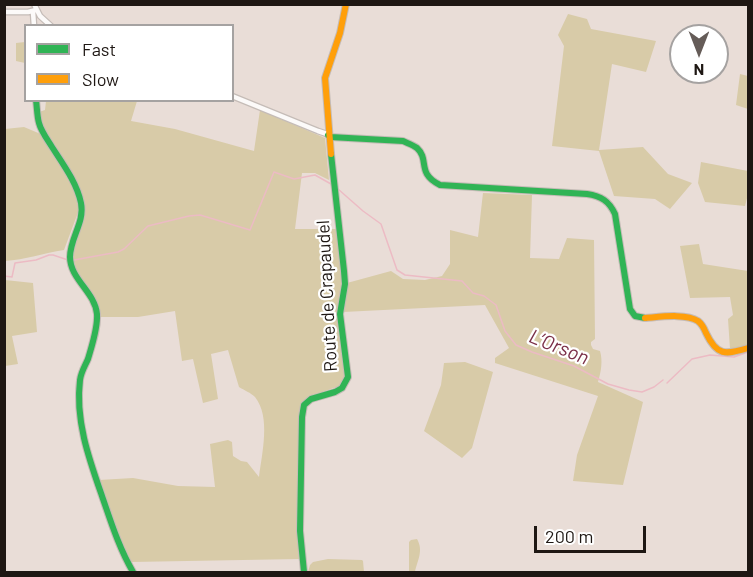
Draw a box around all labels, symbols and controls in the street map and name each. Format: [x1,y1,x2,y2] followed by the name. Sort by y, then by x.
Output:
[24,24,234,102] legend
[669,24,729,84] north arrow
[82,38,116,60] text: Fast
[694,61,704,80] text: N
[82,68,119,90] text: Slow
[312,220,342,372] street label: Route de Crapaudel
[525,324,593,370] water label: L’Orson
[537,514,650,552] scale bar
[545,525,593,547] text: 200 m

